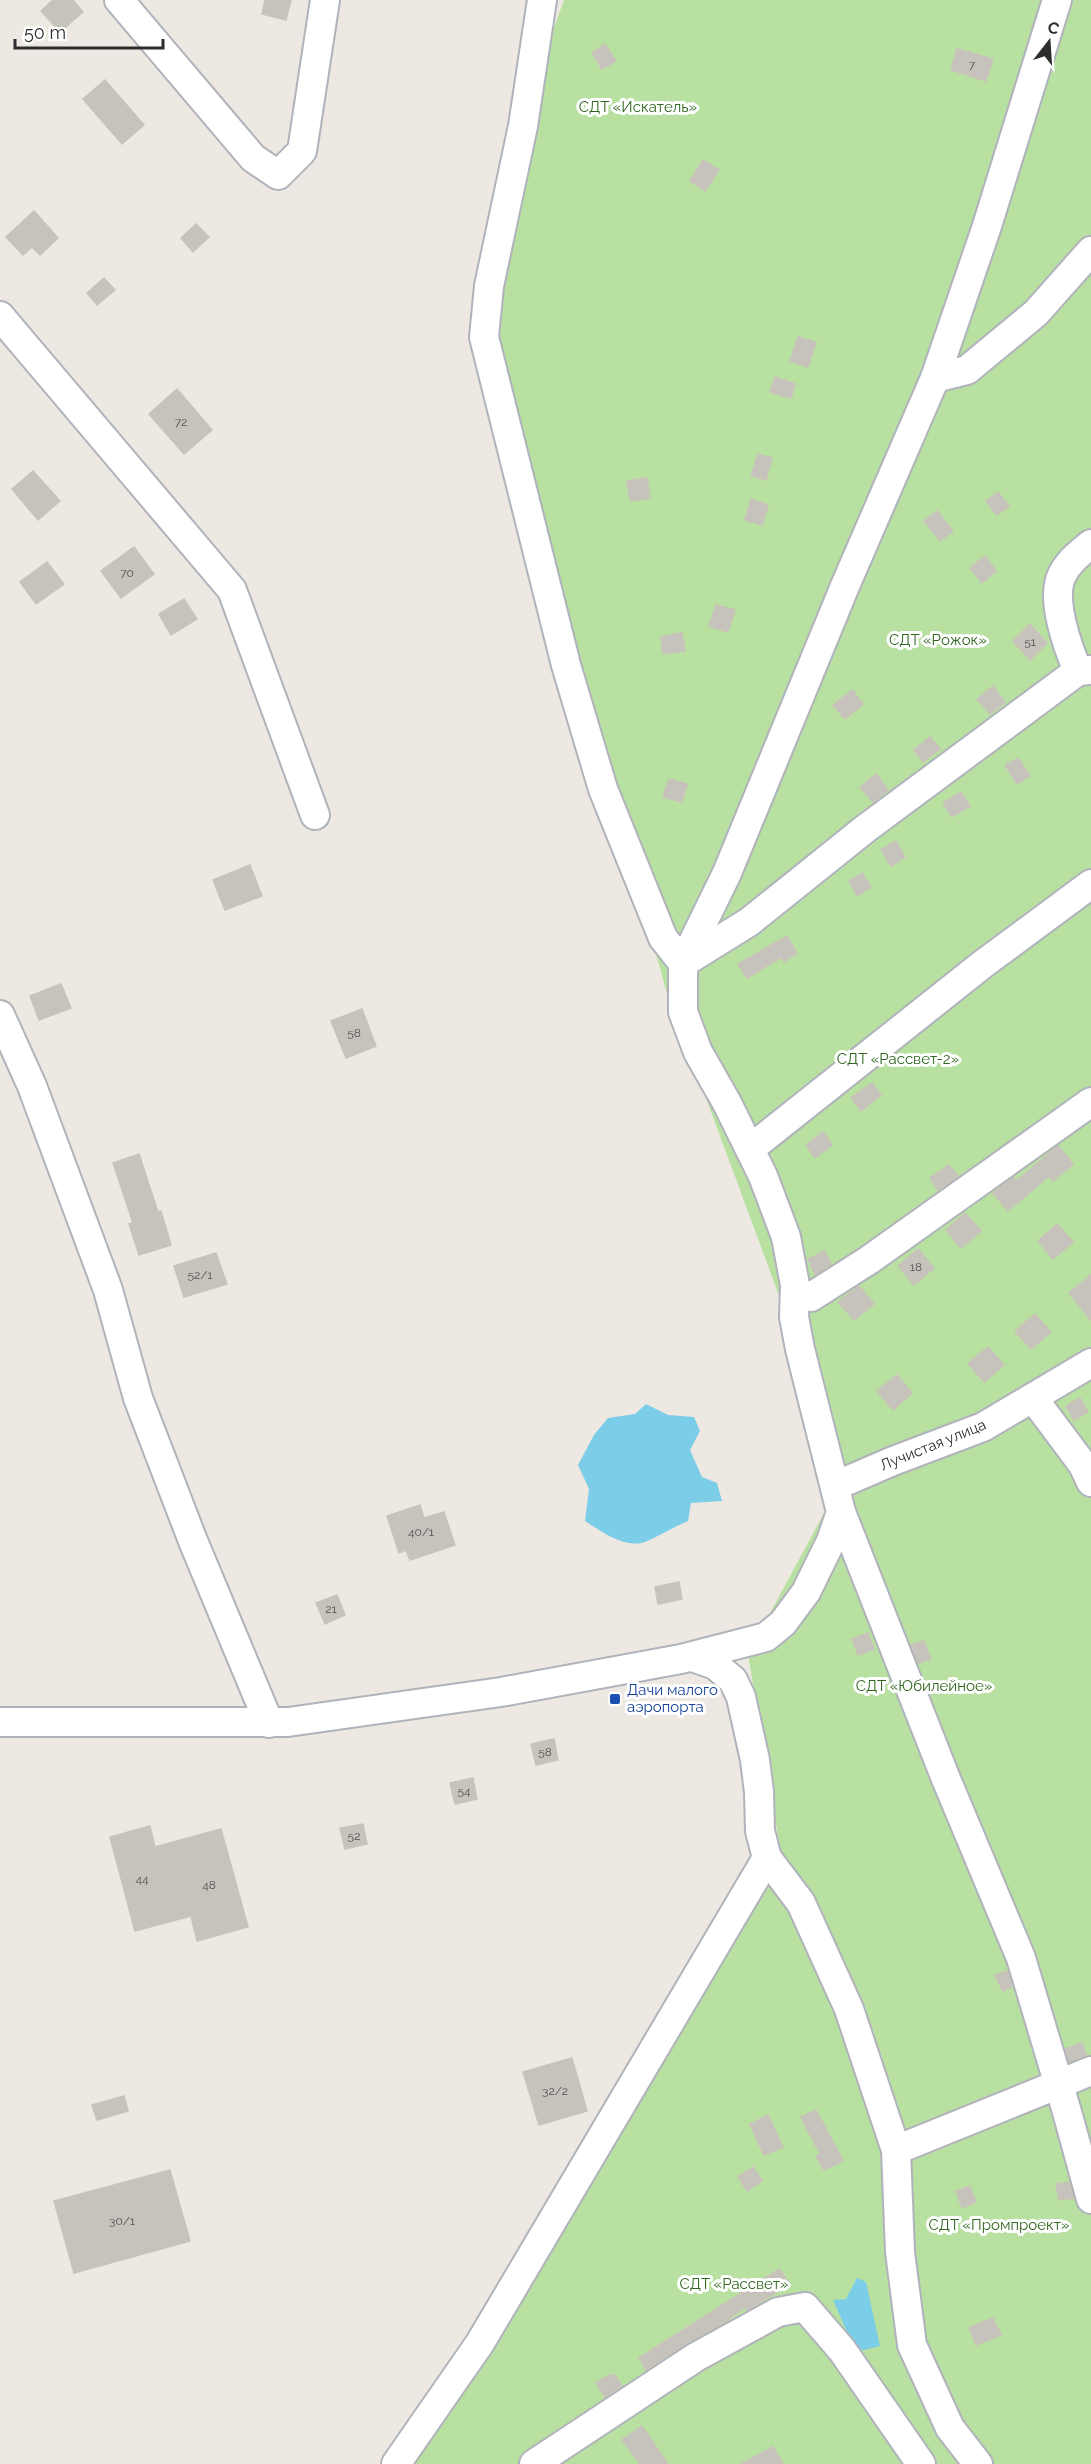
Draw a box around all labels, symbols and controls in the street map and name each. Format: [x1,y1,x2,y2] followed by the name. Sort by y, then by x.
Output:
[15,12,164,50] scale bar
[1019,12,1079,72] north arrow
[1045,17,1061,39] text: С
[24,22,66,43] text: 50 m
[969,58,976,72] house number: 7
[579,98,697,116] park label: СДТ «Искатель»
[175,415,187,429] house number: 72
[120,566,134,580] house number: 70
[889,631,987,649] park label: СДТ «Рожок»
[1024,635,1036,649] house number: 51
[347,1026,361,1040] house number: 58
[837,1050,959,1068] park label: СДТ «Рассвет-2»
[910,1260,922,1274] house number: 18
[188,1268,212,1282] house number: 52/1
[877,1416,989,1474] street label: Лучистая улица
[408,1525,434,1539] house number: 40/1
[325,1602,337,1616] house number: 21
[856,1677,992,1695] park label: СДТ «Юбилейное»
[627,1681,718,1716] place label: Дачи малого аэропорта
[608,1692,622,1706] marker: Дачи малого аэропорта
[538,1745,552,1759] house number: 58
[457,1784,471,1798] house number: 54
[348,1829,360,1843] house number: 52
[135,1872,149,1886] house number: 44
[202,1878,216,1892] house number: 48
[542,2084,568,2098] house number: 32/2
[109,2214,135,2228] house number: 30/1
[929,2216,1069,2234] park label: СДТ «Промпроект»
[680,2275,788,2293] park label: СДТ «Рассвет»

